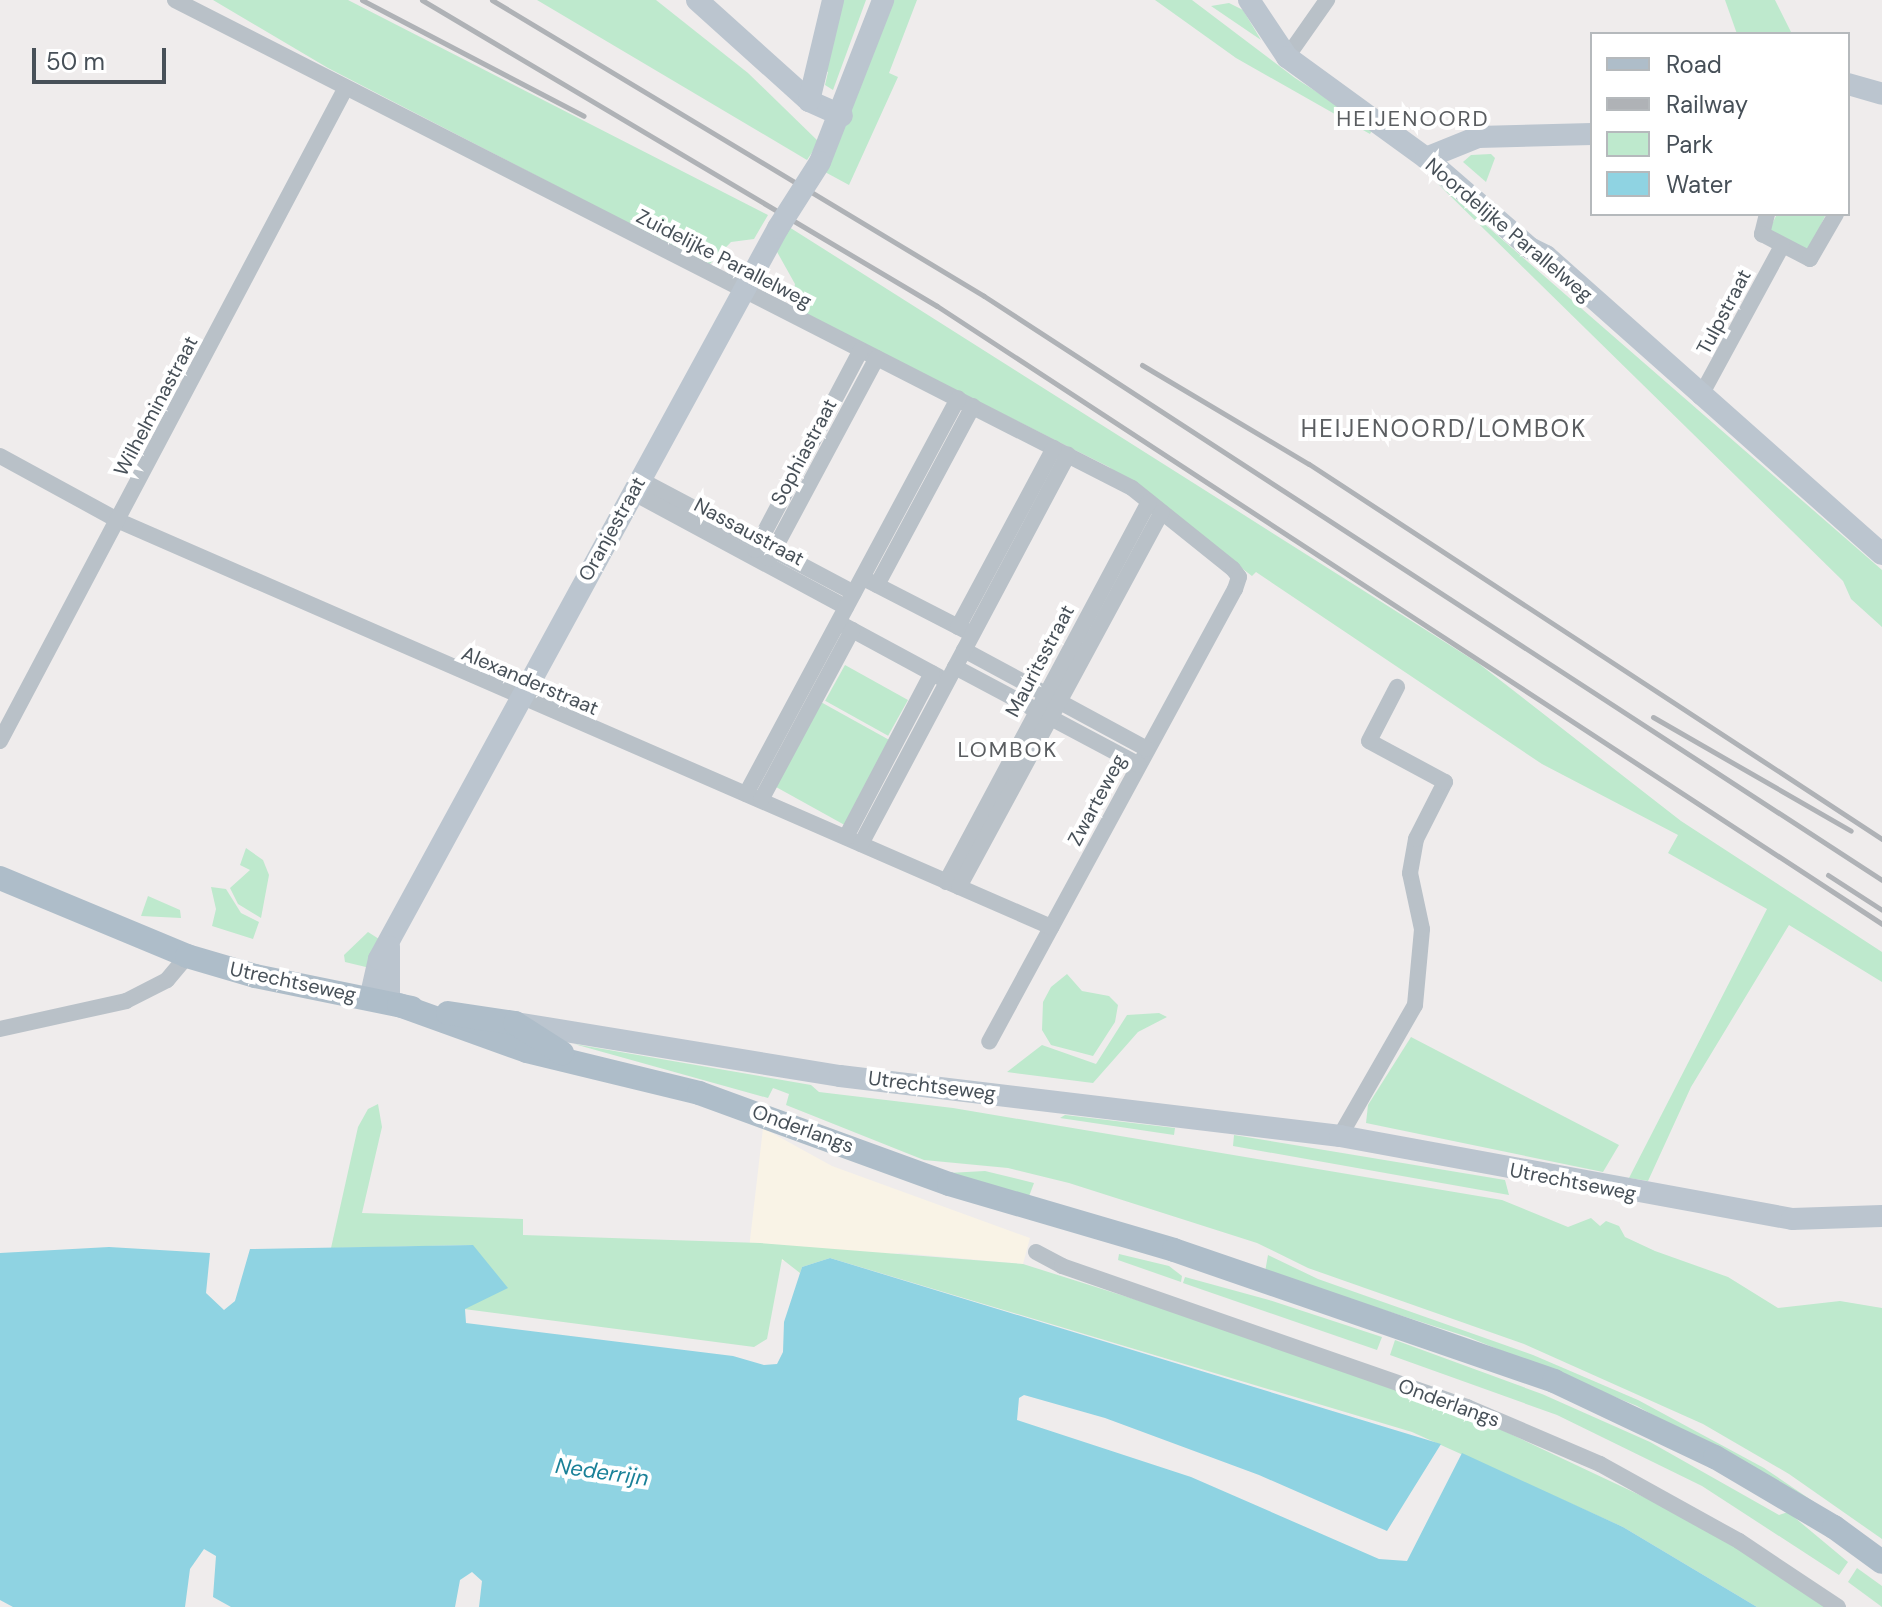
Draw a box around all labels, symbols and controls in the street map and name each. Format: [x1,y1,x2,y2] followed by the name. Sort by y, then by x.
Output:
[36,32,170,82] scale bar
[1590,32,1850,216] legend
[46,46,105,77] text: 50 m
[1666,49,1722,80] text: Road
[1666,89,1748,120] text: Railway
[1336,106,1490,132] district label: HEIJENOORD
[1666,129,1713,160] text: Park
[1420,153,1598,307] street label: Noordelijke Parallelweg
[1666,169,1732,200] text: Water
[632,204,816,314] street label: Zuidelijke Parallelweg
[1692,265,1756,359] street label: Tulpstraat
[109,332,203,480] street label: Wilhelminastraat
[766,395,842,509] street label: Sophiastraat
[1301,415,1587,443] district label: HEIJENOORD/LOMBOK
[573,473,651,585] street label: Oranjestraat
[690,493,808,571] street label: Nassaustraat
[1000,601,1080,721] street label: Mauritsstraat
[458,641,602,721] street label: Alexanderstraat
[958,737,1058,763] district label: LOMBOK
[1063,750,1131,850] street label: Zwarteweg
[228,957,358,1007] street label: Utrechtseweg
[867,1066,997,1106] street label: Utrechtseweg
[749,1100,857,1158] street label: Onderlangs
[1508,1158,1638,1206] street label: Utrechtseweg
[1395,1374,1503,1432] street label: Onderlangs
[554,1452,650,1492] water label: Nederrijn

